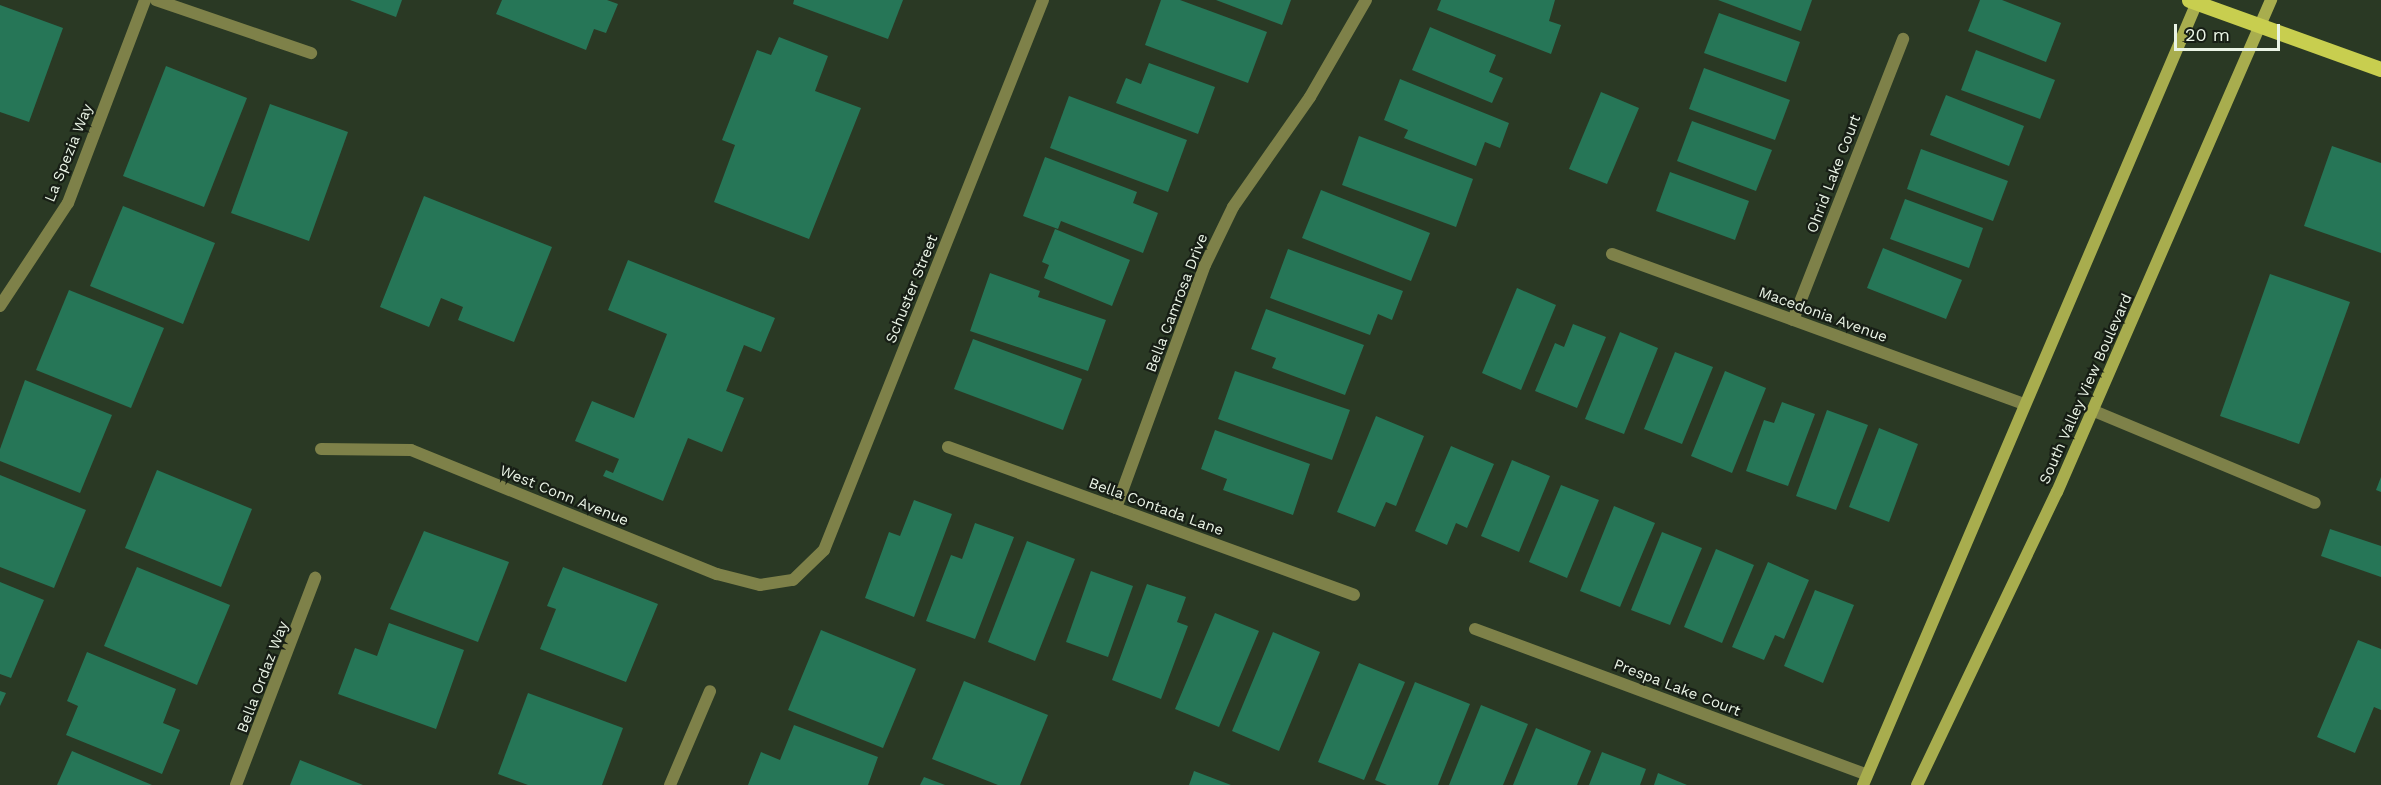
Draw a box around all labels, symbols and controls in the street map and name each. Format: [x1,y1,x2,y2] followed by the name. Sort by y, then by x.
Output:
[2177,12,2284,50] scale bar
[2185,24,2230,45] text: 20 m
[41,101,97,205] street label: La Spezia Way
[1803,112,1865,236] street label: Ohrid Lake Court
[1142,231,1212,375] street label: Bella Camrosa Drive
[882,232,942,346] street label: Schuster Street
[1756,283,1890,347] street label: Macedonia Avenue
[2035,290,2137,488] street label: South Valley View Boulevard
[497,462,631,530] street label: West Conn Avenue
[1086,474,1226,540] street label: Bella Contada Lane
[233,618,293,736] street label: Bella Ordaz Way
[1611,655,1743,721] street label: Prespa Lake Court

